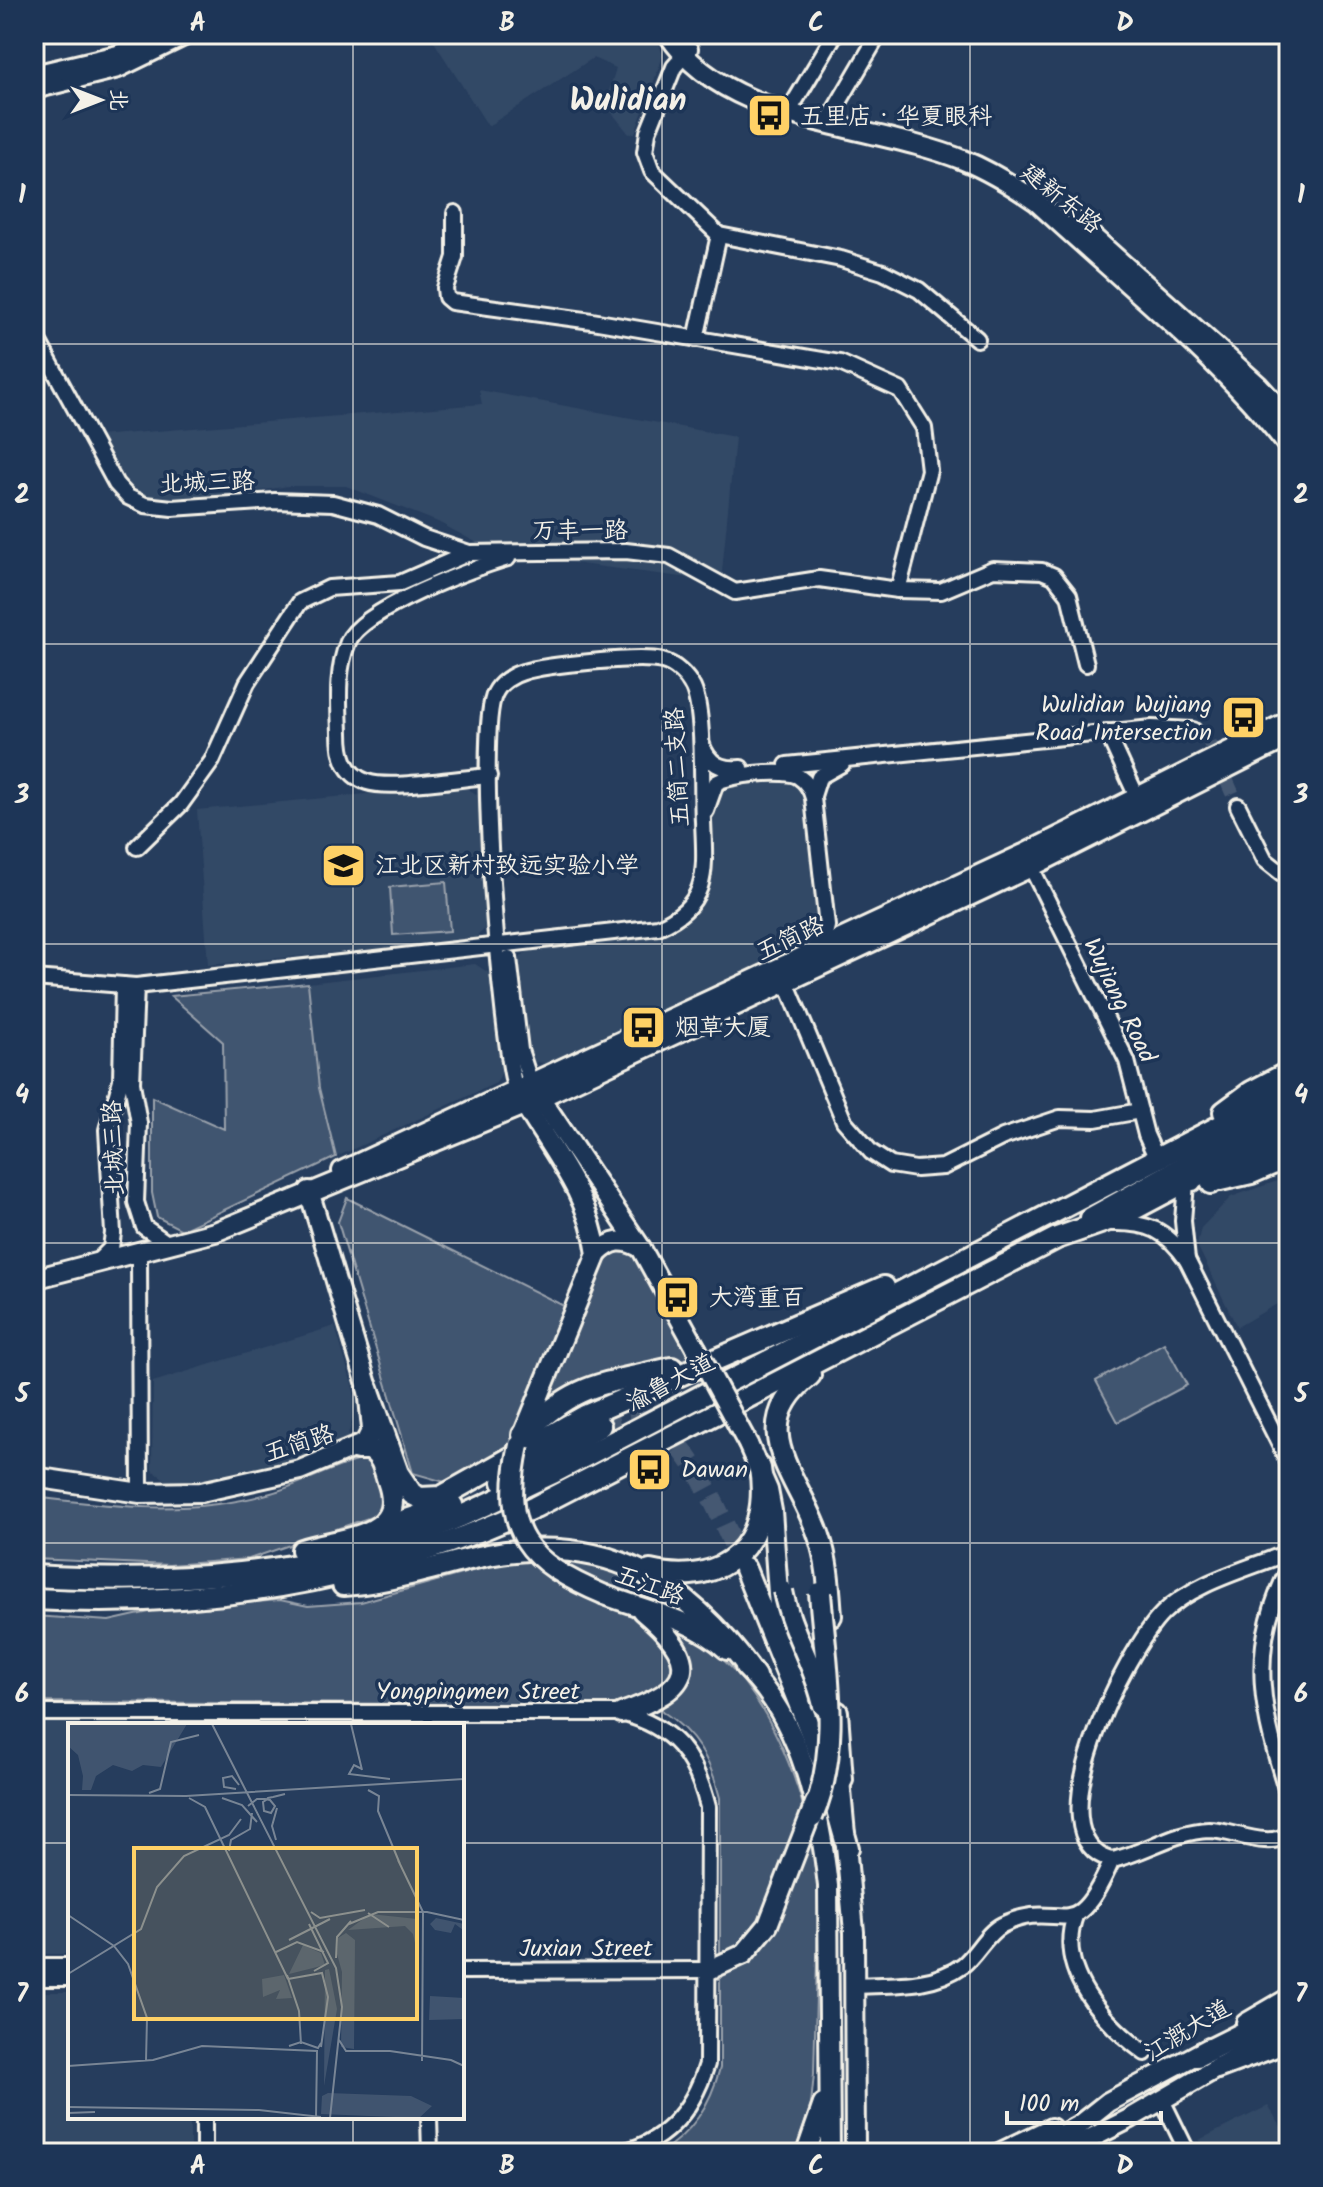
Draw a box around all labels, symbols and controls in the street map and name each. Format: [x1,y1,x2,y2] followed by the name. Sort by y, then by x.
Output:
[190,3,206,45] text: A
[499,3,515,45] text: B
[808,3,824,45] text: C
[1116,3,1134,45] text: D
[60,60,140,140] north arrow
[569,76,687,127] district label: Wulidian
[100,89,135,111] text: 北
[745,92,793,140] bus stop icon: 五里店‧华夏眼科
[800,98,992,137] place label: 五里店‧华夏眼科
[1011,154,1111,245] street label: 建新东路
[18,175,26,217] text: 1
[1297,175,1305,217] text: 1
[158,462,256,505] street label: 北城三路
[14,475,30,517] text: 2
[1293,475,1309,517] text: 2
[532,512,628,551] street label: 万丰一路
[1036,686,1212,753] place label: Wulidian Wujiang Road Intersection
[1219,694,1267,742] bus stop icon: Wulidian Wujiang Road Intersection
[656,706,701,828] street label: 五简二支路
[14,775,29,817] text: 3
[1293,775,1308,817] text: 3
[320,841,368,889] school or university icon: 江北区新村致远实验小学
[375,847,639,886] place label: 江北区新村致远实验小学
[750,906,832,972] street label: 五简路
[1071,931,1166,1071] street label: Wujiang Road
[620,1003,668,1051] bus stop icon: 烟草大厦
[675,1009,771,1048] place label: 烟草大厦
[15,1075,29,1117] text: 4
[1294,1075,1308,1117] text: 4
[93,1099,136,1197] street label: 北城三路
[654,1273,702,1321] bus stop icon: 大湾重百
[709,1279,805,1318] place label: 大湾重百
[619,1344,722,1423] street label: 渝鲁大道
[14,1374,30,1416] text: 5
[1293,1374,1309,1416] text: 5
[259,1415,340,1474] street label: 五简路
[626,1445,674,1493] bus stop icon: Dawan
[681,1451,748,1490] place label: Dawan
[609,1556,690,1617] street label: 五江路
[376,1673,580,1712] street label: Yongpingmen Street
[15,1674,29,1716] text: 6
[1294,1674,1308,1716] text: 6
[68,1723,464,2119] inset map
[519,1930,653,1969] street label: Juxian Street
[16,1974,29,2016] text: 7
[1295,1974,1308,2016] text: 7
[1137,1990,1239,2073] street label: 江溉大道
[1007,2075,1161,2125] scale bar
[1019,2085,1079,2124] text: 100 m
[190,2146,206,2187] text: A
[499,2146,515,2187] text: B
[808,2146,824,2187] text: C
[1116,2146,1134,2187] text: D

